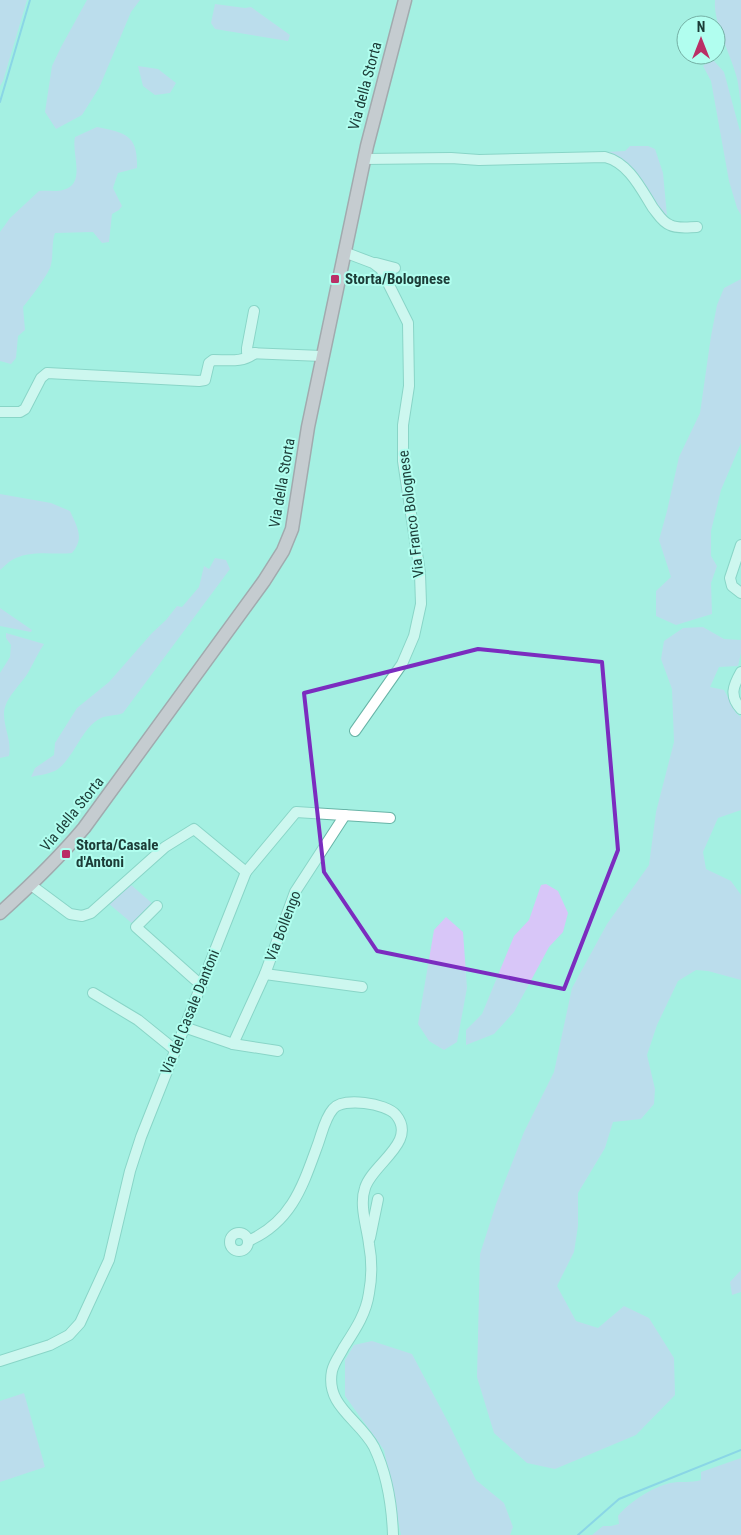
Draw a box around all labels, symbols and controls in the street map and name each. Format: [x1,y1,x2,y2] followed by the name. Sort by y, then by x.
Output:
[676,15,726,65] north arrow
[697,19,705,35] text: N
[345,40,385,132] street label: Via della Storta
[345,270,450,288] place label: Storta/Bolognese
[329,273,341,285] marker: Storta/Bolognese
[265,437,299,529] street label: Via della Storta
[394,449,428,579] street label: Via Franco Bolognese
[36,773,108,855] street label: Via della Storta
[76,836,158,871] place label: Storta/Casale d'Antoni
[60,848,72,860] marker: Storta/Casale d'Antoni
[261,888,305,964] street label: Via Bollengo
[157,947,223,1077] street label: Via del Casale Dantoni

